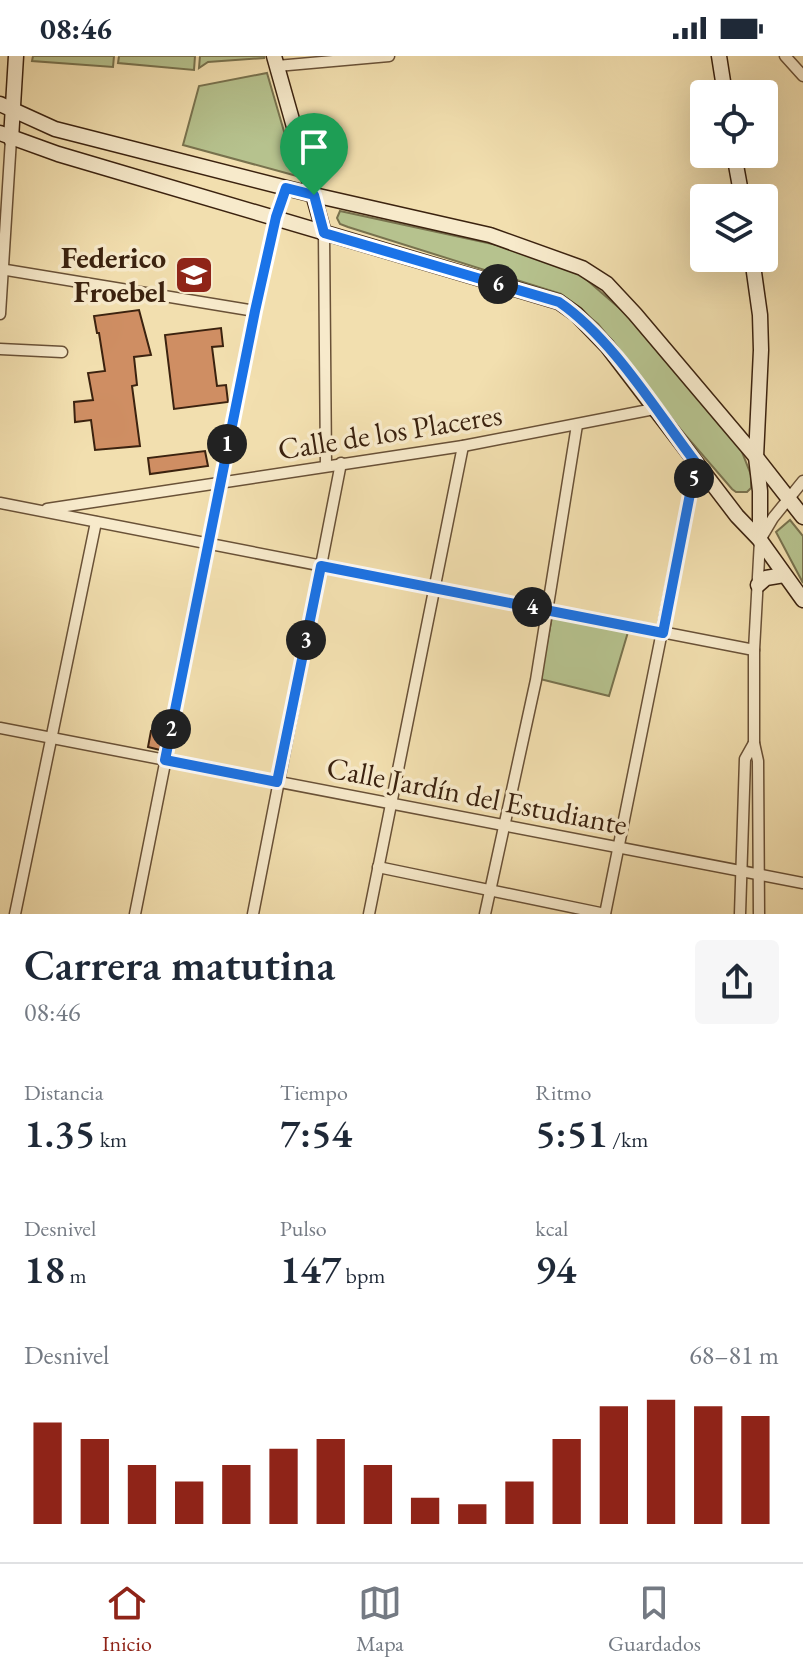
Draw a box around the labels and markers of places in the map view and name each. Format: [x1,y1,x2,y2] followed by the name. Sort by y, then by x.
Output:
[280,113,348,195] pin
[61,238,166,311] place label: Federico Froebel
[173,254,215,296] school or university icon: Federico Froebel
[478,264,518,304] pin: 6
[207,424,247,464] pin: 1
[674,458,714,498] pin: 5
[512,587,552,627] pin: 4
[286,620,326,660] pin: 3
[151,709,191,749] pin: 2

